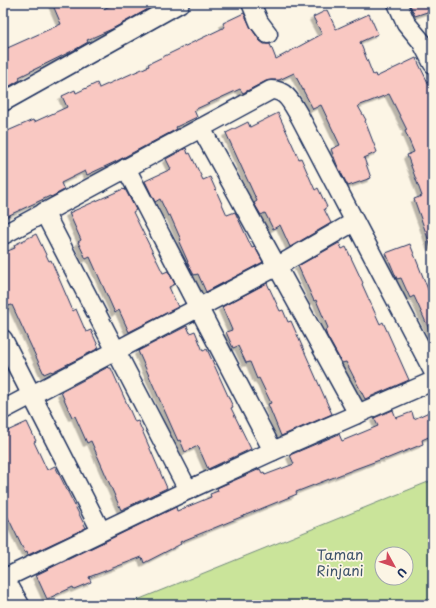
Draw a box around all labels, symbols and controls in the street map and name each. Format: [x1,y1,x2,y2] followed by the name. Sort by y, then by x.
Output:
[316,544,364,581] park label: Taman Rinjani
[374,546,414,586] north arrow
[393,564,411,581] text: U

